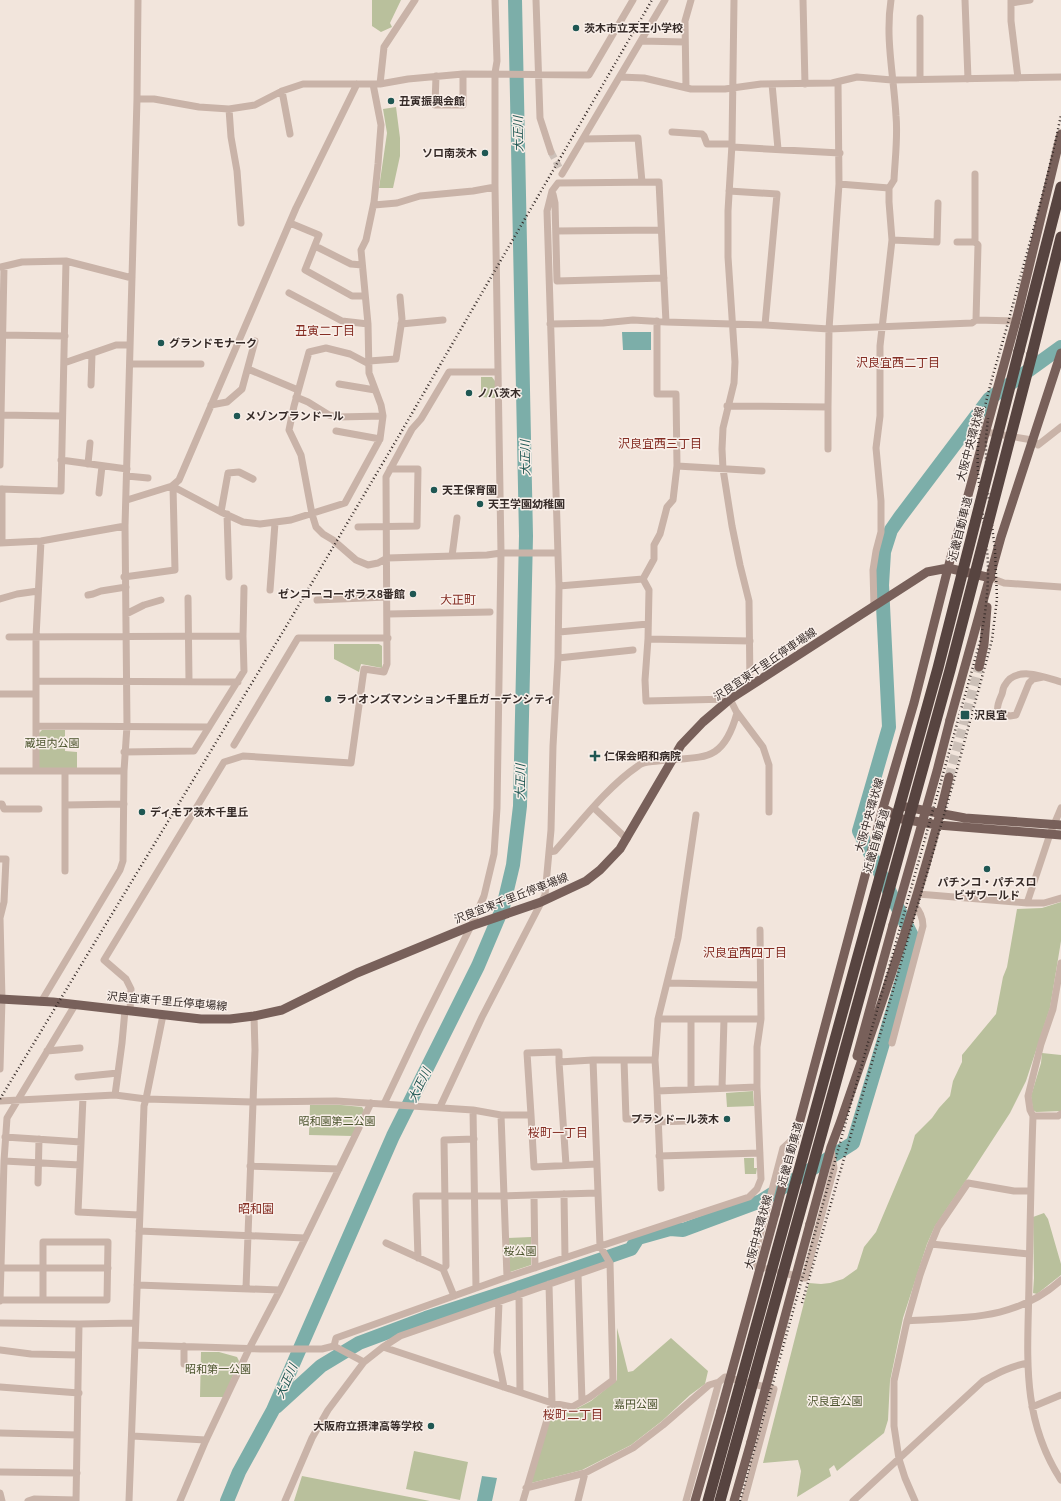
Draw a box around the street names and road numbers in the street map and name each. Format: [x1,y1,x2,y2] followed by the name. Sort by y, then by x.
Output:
[954,405,986,483] street label: 大阪中央環状線
[946,496,974,562] street label: 近畿自動車道
[711,625,819,703] street label: 沢良宜東千里丘停車場線
[853,776,885,854] street label: 大阪中央環状線
[861,808,891,874] street label: 近畿自動車道
[452,871,570,925] street label: 沢良宜東千里丘停車場線
[106,990,228,1012] street label: 沢良宜東千里丘停車場線
[776,1121,804,1187] street label: 近畿自動車道
[742,1193,774,1271] street label: 大阪中央環状線

